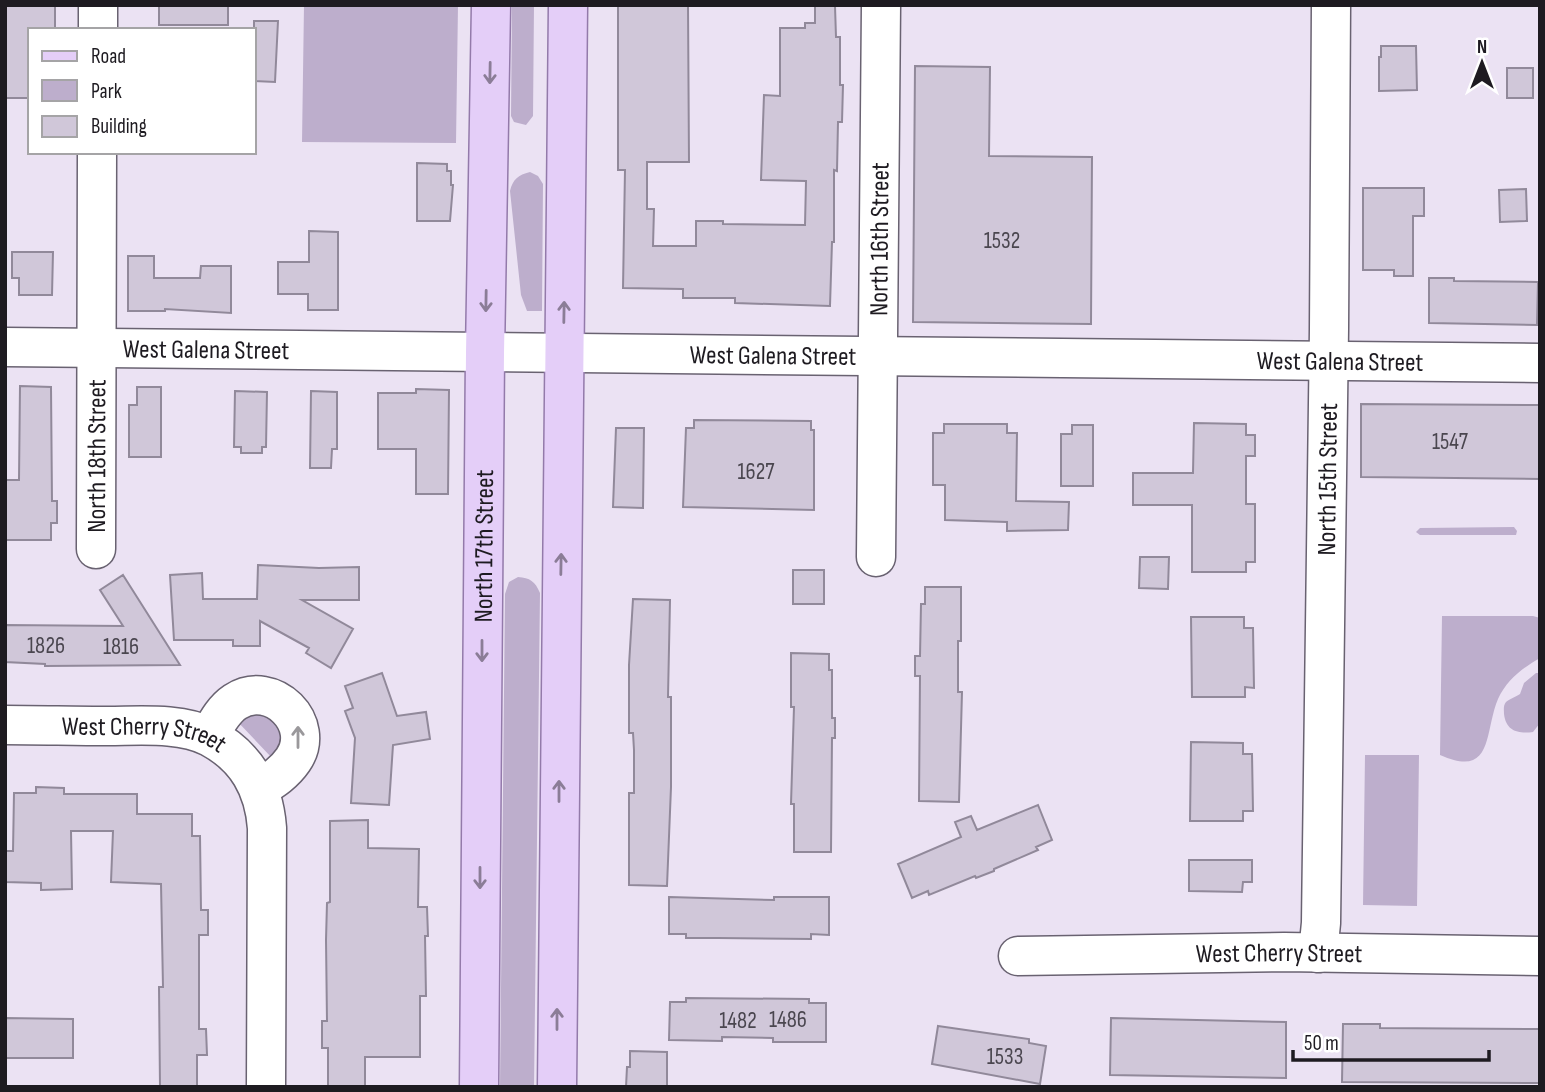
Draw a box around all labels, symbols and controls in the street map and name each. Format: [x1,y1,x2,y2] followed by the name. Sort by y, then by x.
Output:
[28,28,256,154] legend
[1447,28,1517,98] north arrow
[1477,36,1487,59] text: N
[91,44,126,69] text: Road
[483,62,497,85] one-way arrow
[91,79,122,104] text: Park
[91,114,147,139] text: Building
[864,162,897,316] street label: North 16th Street
[984,227,1020,255] house number: 1532
[479,289,493,312] one-way arrow
[558,300,571,323] one-way arrow
[122,334,290,367] street label: West Galena Street
[689,340,857,373] street label: West Galena Street
[1256,346,1423,379] street label: West Galena Street
[82,379,113,533] street label: North 18th Street
[1312,403,1345,556] street label: North 15th Street
[1432,428,1468,456] house number: 1547
[737,458,775,486] house number: 1627
[469,469,501,623] street label: North 17th Street
[554,552,568,575] one-way arrow
[27,632,65,660] house number: 1826
[103,633,139,661] house number: 1816
[475,639,489,662] one-way arrow
[61,711,232,760] street label: West Cherry Street
[291,726,305,749] one-way arrow
[552,780,566,803] one-way arrow
[473,867,487,890] one-way arrow
[1195,938,1363,970] street label: West Cherry Street
[769,1006,807,1034] house number: 1486
[550,1007,564,1030] one-way arrow
[719,1007,757,1035] house number: 1482
[1293,1018,1489,1062] scale bar
[1304,1031,1339,1056] text: 50 m
[987,1043,1023,1071] house number: 1533

